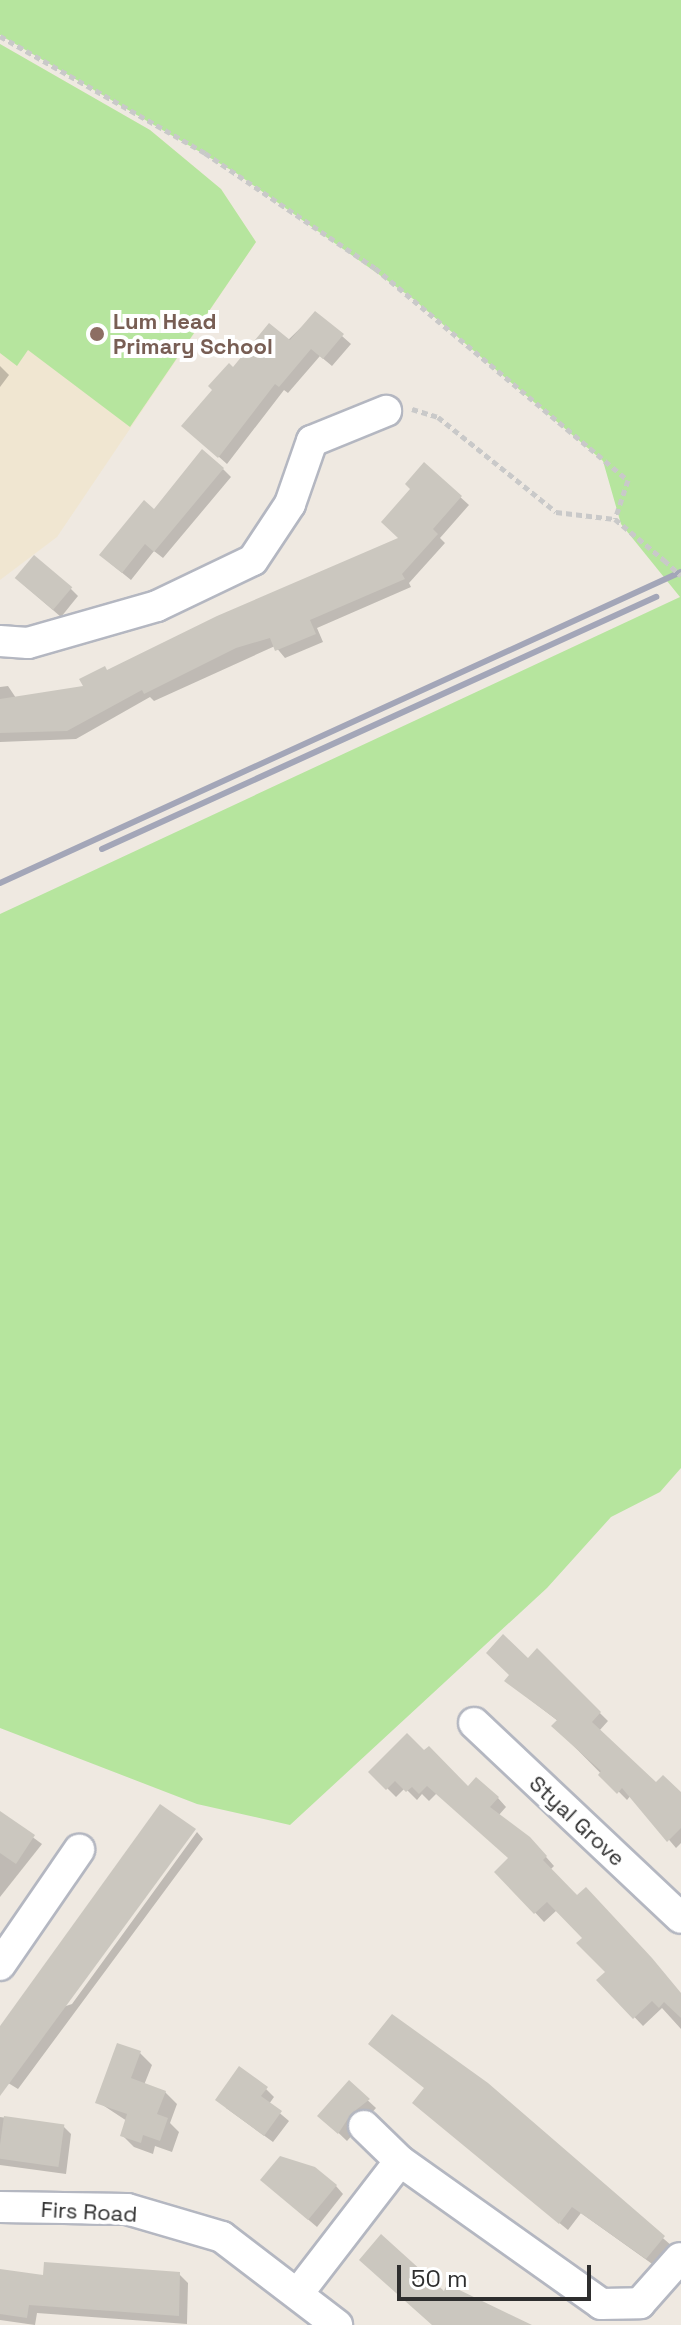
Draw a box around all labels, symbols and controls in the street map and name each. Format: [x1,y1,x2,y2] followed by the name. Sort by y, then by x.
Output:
[113,308,273,360] place label: Lum Head Primary School
[88,325,106,343] marker: Lum Head Primary School
[524,1770,630,1872] street label: Styal Grove
[40,2196,138,2228] street label: Firs Road
[401,2249,595,2299] scale bar
[411,2263,468,2294] text: 50 m

